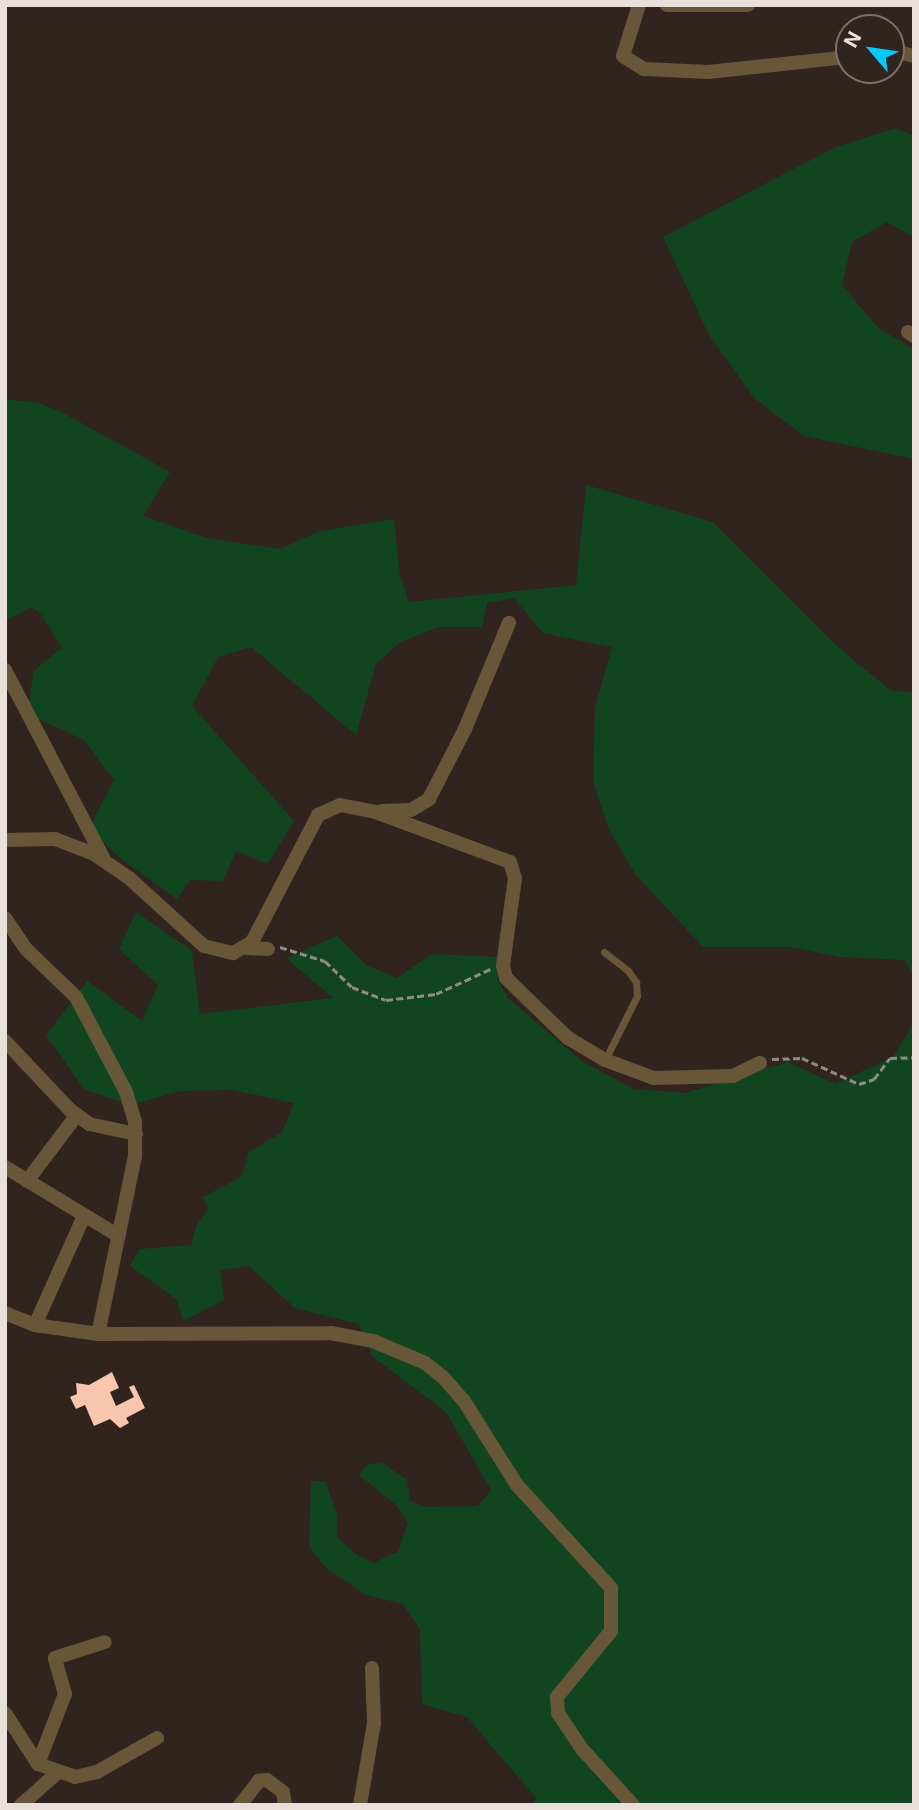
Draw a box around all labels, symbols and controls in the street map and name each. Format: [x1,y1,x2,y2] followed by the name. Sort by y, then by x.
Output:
[835,14,905,84] north arrow
[839,28,867,51] text: N

